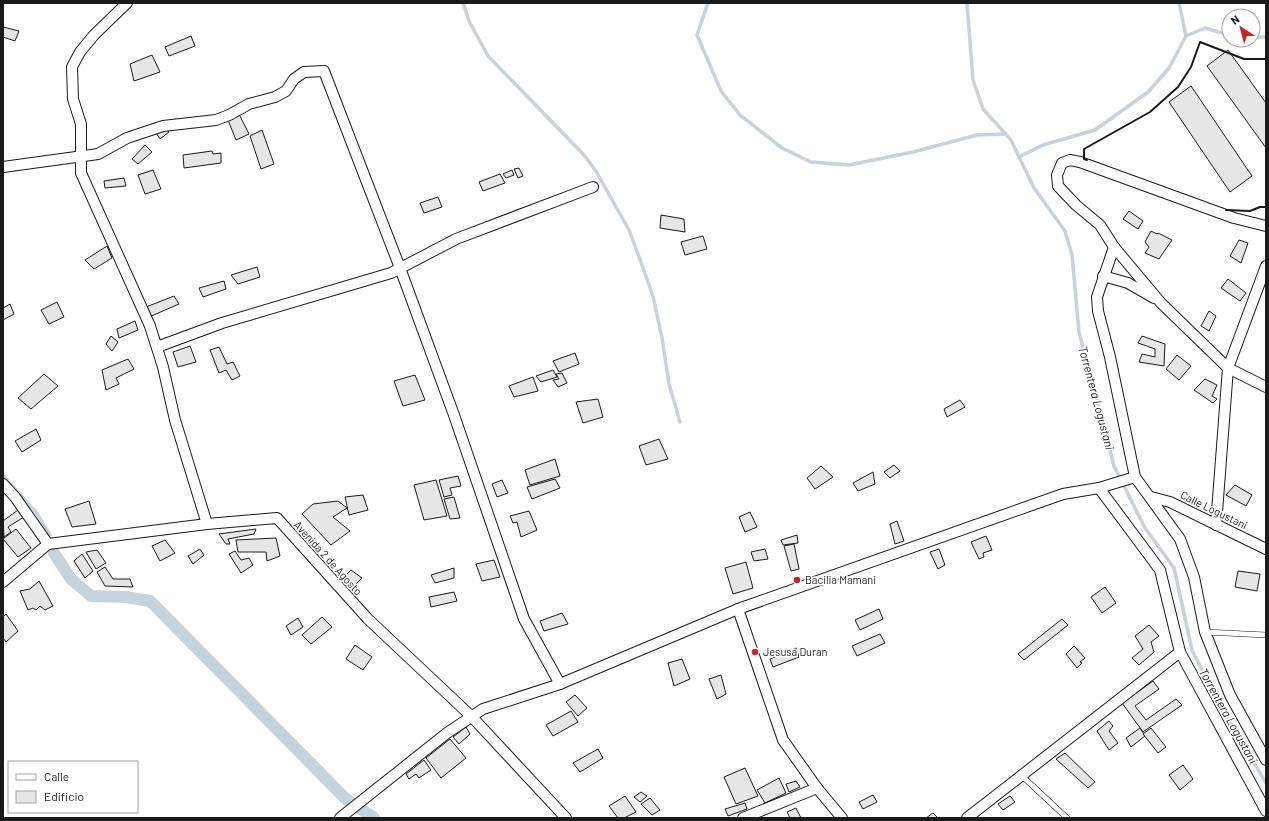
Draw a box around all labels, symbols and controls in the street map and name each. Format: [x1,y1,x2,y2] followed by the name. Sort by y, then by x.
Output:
[1221,8,1261,48] north arrow
[1228,12,1242,27] text: N
[1076,344,1118,451] water label: Torrentera Logustani
[1179,488,1250,531] street label: Calle Logustani
[292,518,365,597] street label: Avenida 2 de Agosto
[805,573,876,586] place label: Bacilia Mamani
[792,575,802,585] marker: Bacilia Mamani
[763,645,828,658] place label: Jesusa Duran
[750,647,760,657] marker: Jesusa Duran
[1197,665,1261,766] water label: Torrentera Logustani
[8,761,138,813] legend
[44,769,69,783] text: Calle
[44,789,84,803] text: Edificio

